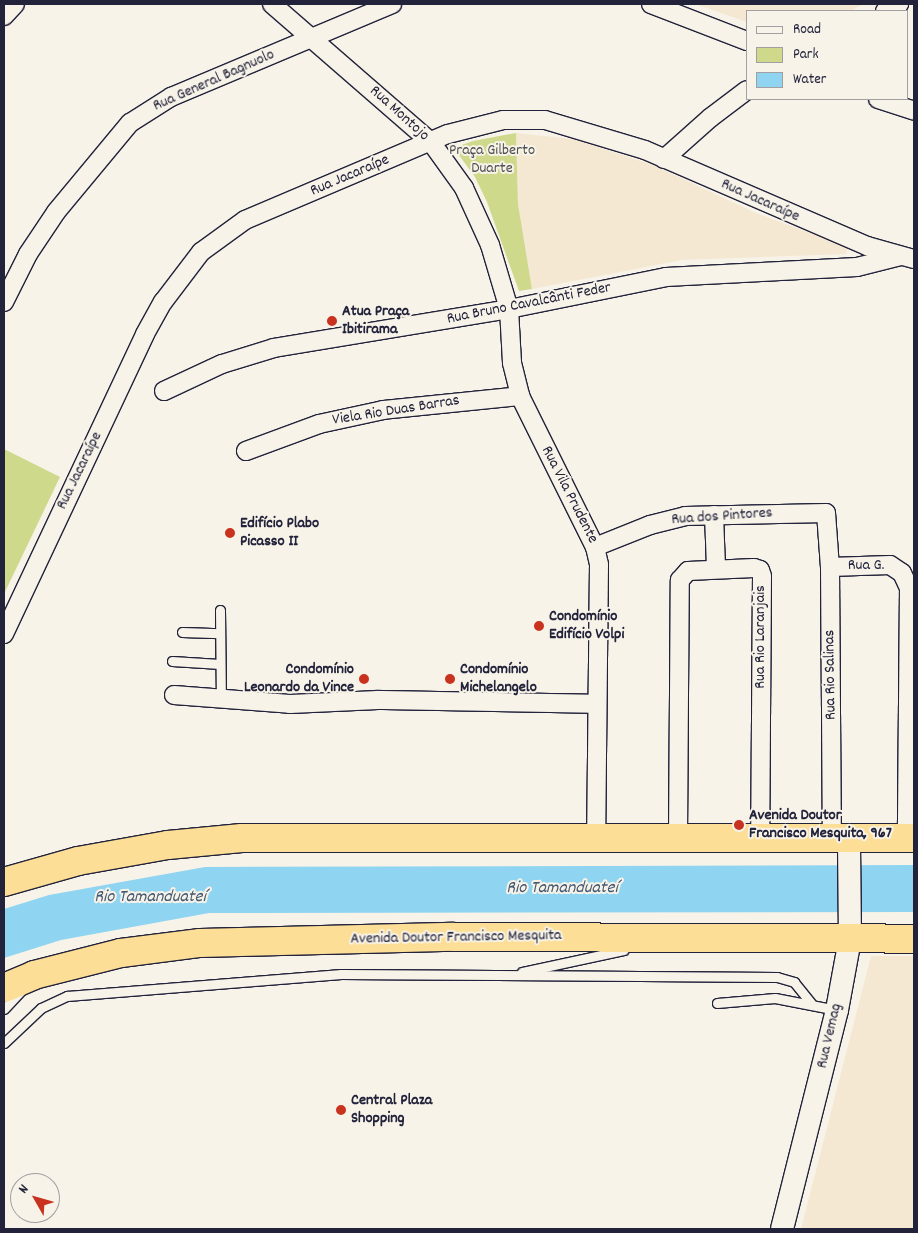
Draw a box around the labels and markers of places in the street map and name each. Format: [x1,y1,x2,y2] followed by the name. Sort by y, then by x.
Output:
[342,302,409,340] place label: Atua Praça Ibitirama
[326,315,338,327] marker: Atua Praça Ibitirama
[240,514,319,552] place label: Edifício Plabo Picasso II
[224,527,236,539] marker: Edifício Plabo Picasso II
[549,607,624,645] place label: Condomínio Edifício Volpi
[533,620,545,632] marker: Condomínio Edifício Volpi
[244,660,354,698] place label: Condomínio Leonardo da Vince
[460,660,537,698] place label: Condomínio Michelangelo
[358,673,370,685] marker: Condomínio Leonardo da Vince
[444,673,456,685] marker: Condomínio Michelangelo
[749,806,892,844] place label: Avenida Doutor Francisco Mesquita, 967
[733,819,745,831] marker: Avenida Doutor Francisco Mesquita, 967
[351,1091,432,1129] place label: Central Plaza Shopping
[335,1104,347,1116] marker: Central Plaza Shopping

